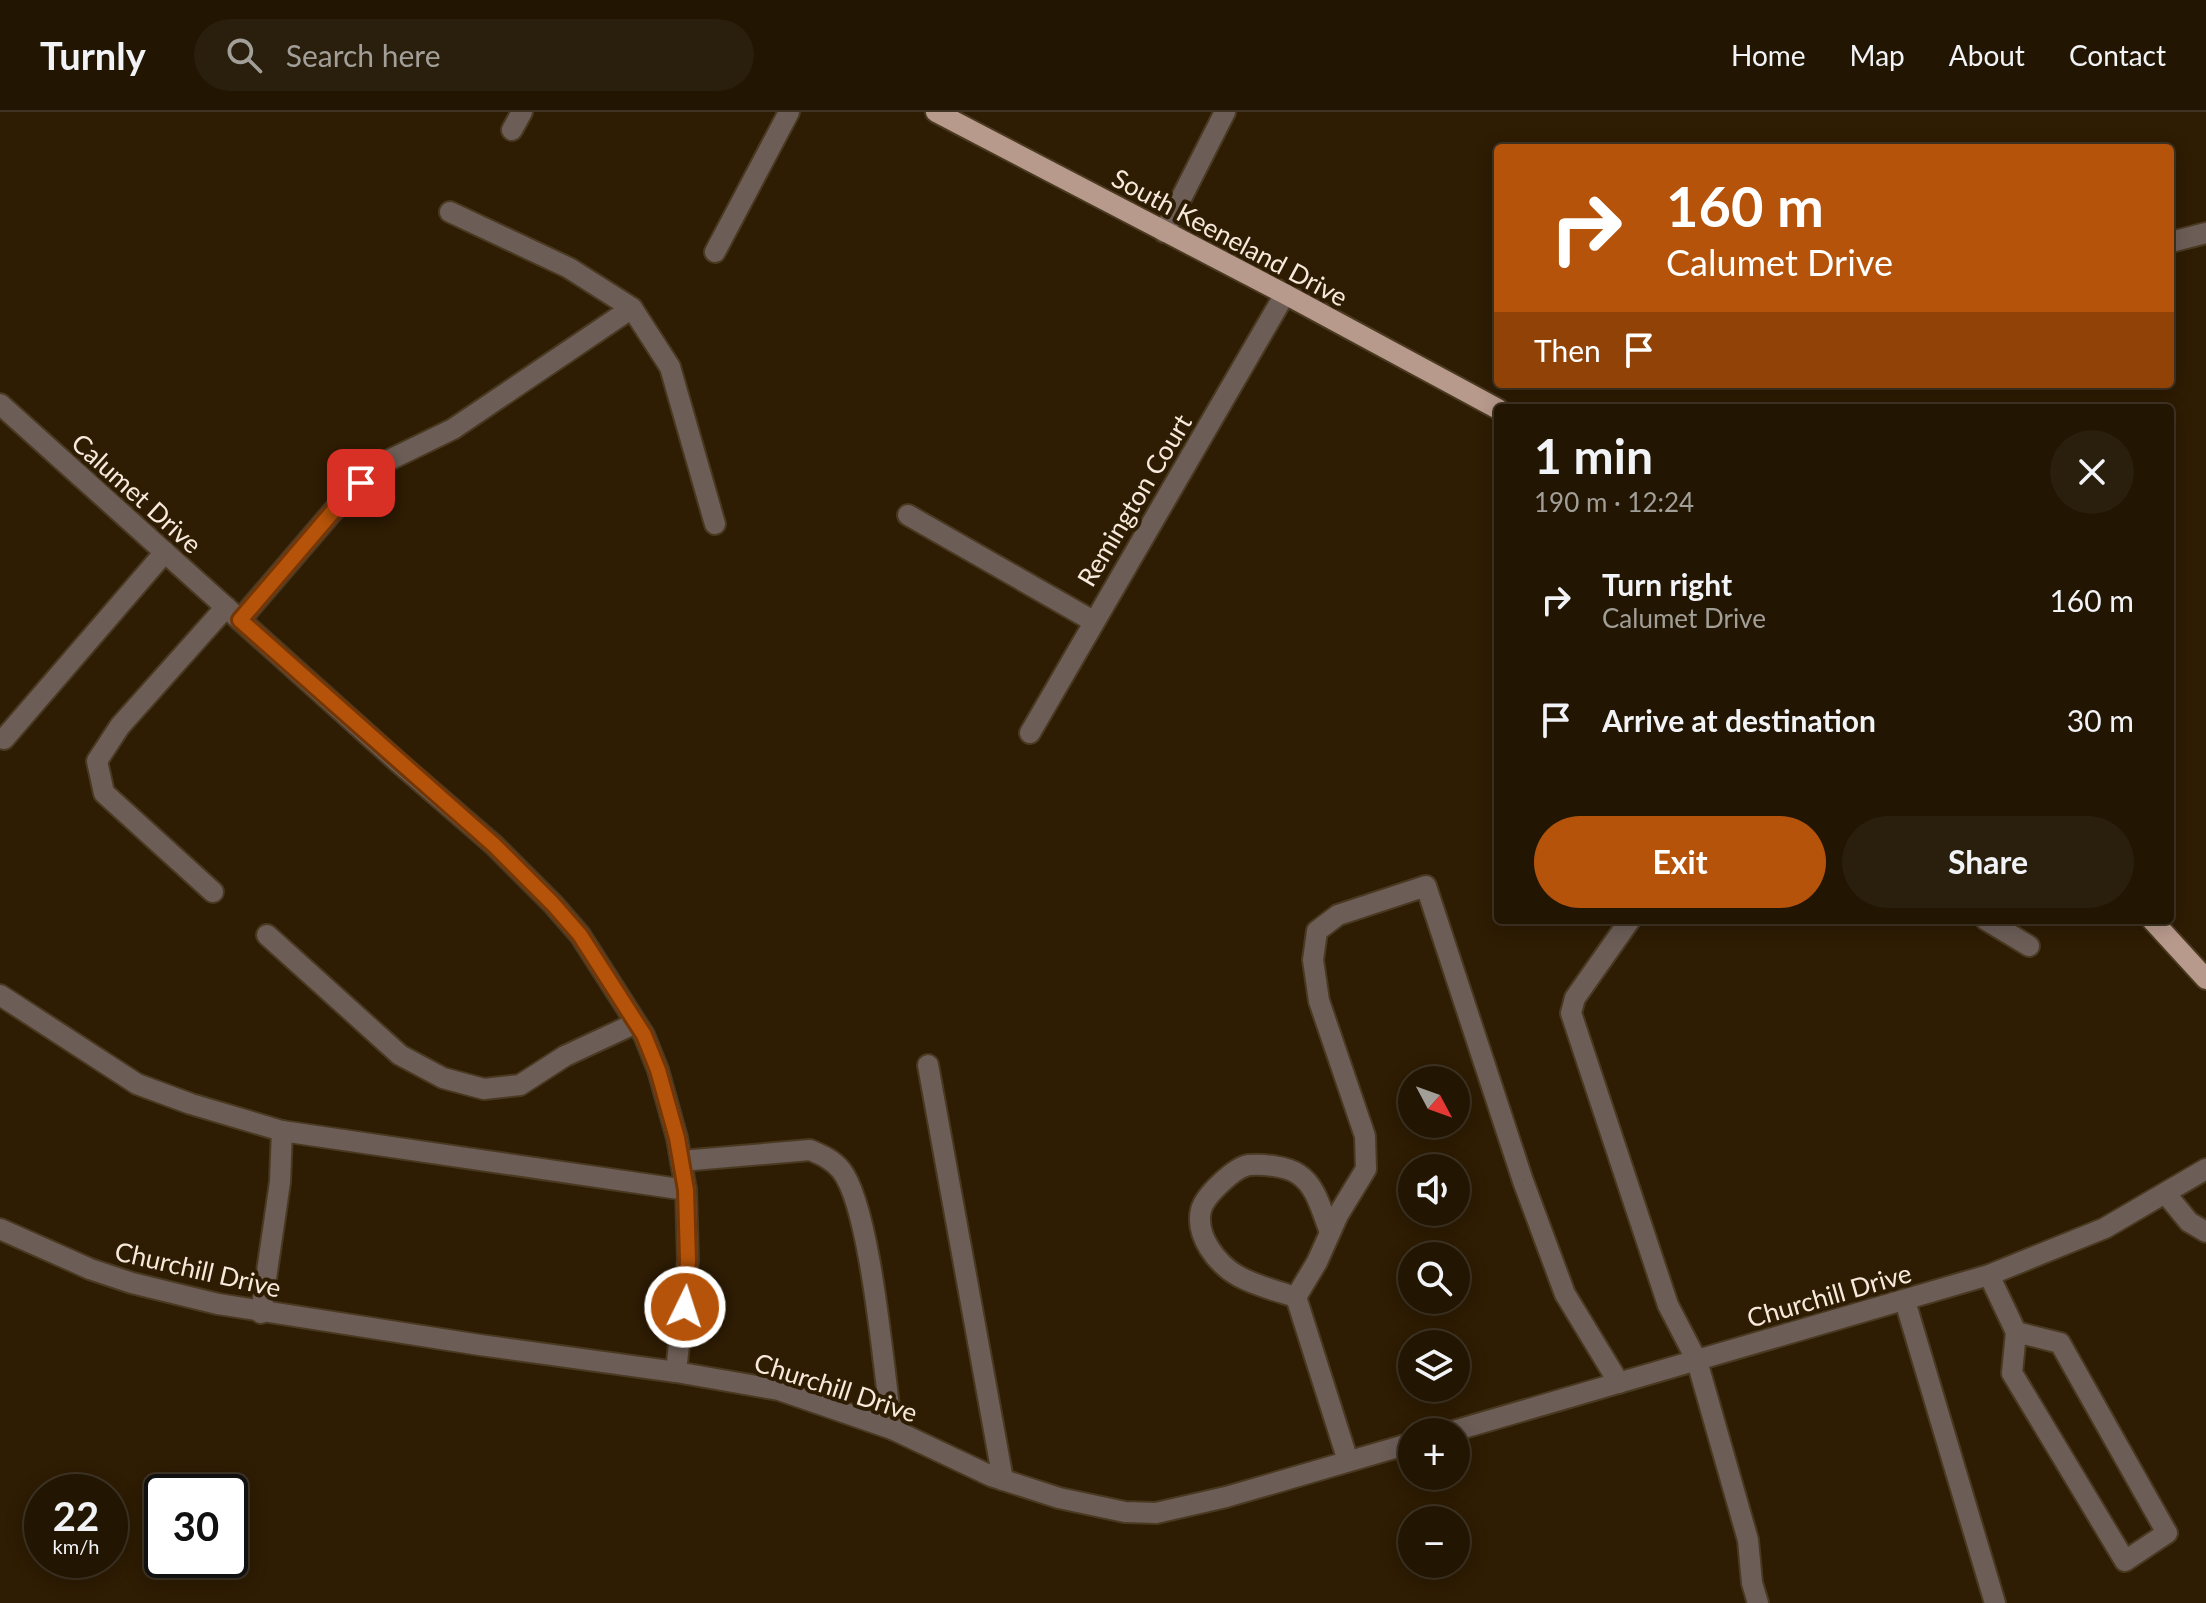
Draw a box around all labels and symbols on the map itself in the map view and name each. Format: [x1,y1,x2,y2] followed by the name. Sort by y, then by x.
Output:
[1107,161,1353,313] street label: South Keeneland Drive
[1070,408,1198,592] street label: Remington Court
[65,426,209,560] street label: Calumet Drive
[327,449,395,517] pin
[1398,1066,1470,1138] north arrow
[112,1234,284,1304] street label: Churchill Drive
[1743,1256,1915,1334] street label: Churchill Drive
[643,1265,727,1349] position arrow
[751,1346,921,1428] street label: Churchill Drive
[144,1474,248,1578] speed limit sign: 30

